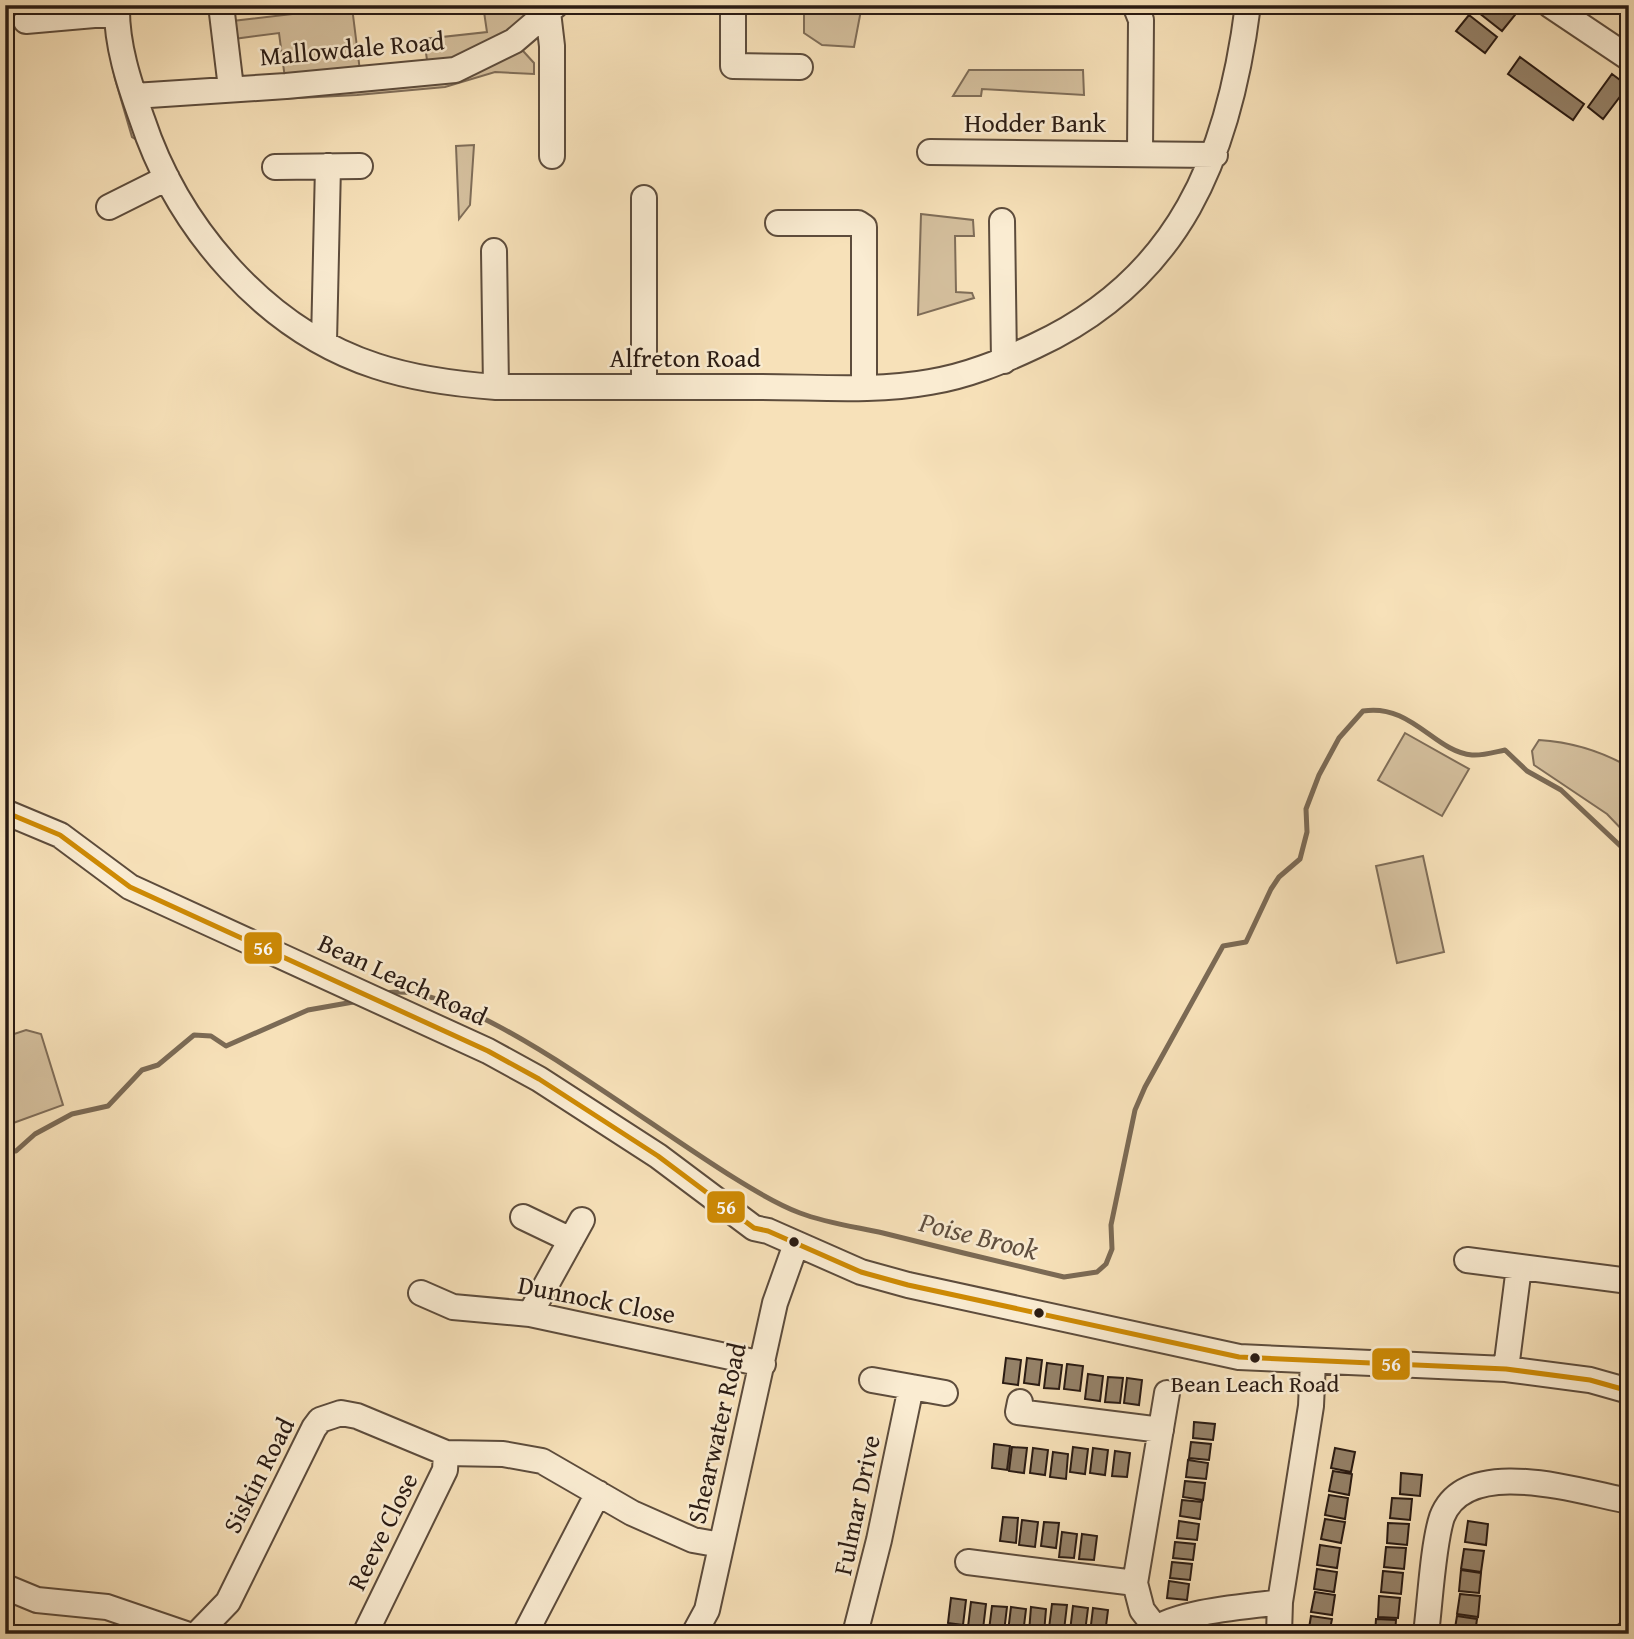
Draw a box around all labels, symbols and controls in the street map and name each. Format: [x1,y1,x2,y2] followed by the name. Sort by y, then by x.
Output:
[258,20,446,76] street label: Mallowdale Road
[964,103,1107,142] street label: Hodder Bank
[609,338,761,377] street label: Alfreton Road
[312,923,494,1035] street label: Bean Leach Road
[243,931,283,965] line badge: 56
[253,934,273,962] text: 56
[706,1190,746,1224] line badge: 56
[716,1193,736,1221] text: 56
[914,1200,1043,1270] water label: Poise Brook
[787,1235,801,1249] unlabelled marker
[515,1265,679,1333] street label: Dunnock Close
[1032,1306,1046,1320] unlabelled marker
[676,1338,756,1528] street label: Shearwater Road
[1371,1347,1411,1381] line badge: 56
[1381,1350,1401,1378] text: 56
[1248,1351,1262,1365] marker: Bean Leach Road
[1171,1366,1339,1401] place label: Bean Leach Road
[212,1410,304,1540] street label: Siskin Road
[822,1431,890,1579] street label: Fulmar Drive
[337,1465,427,1597] street label: Reeve Close

